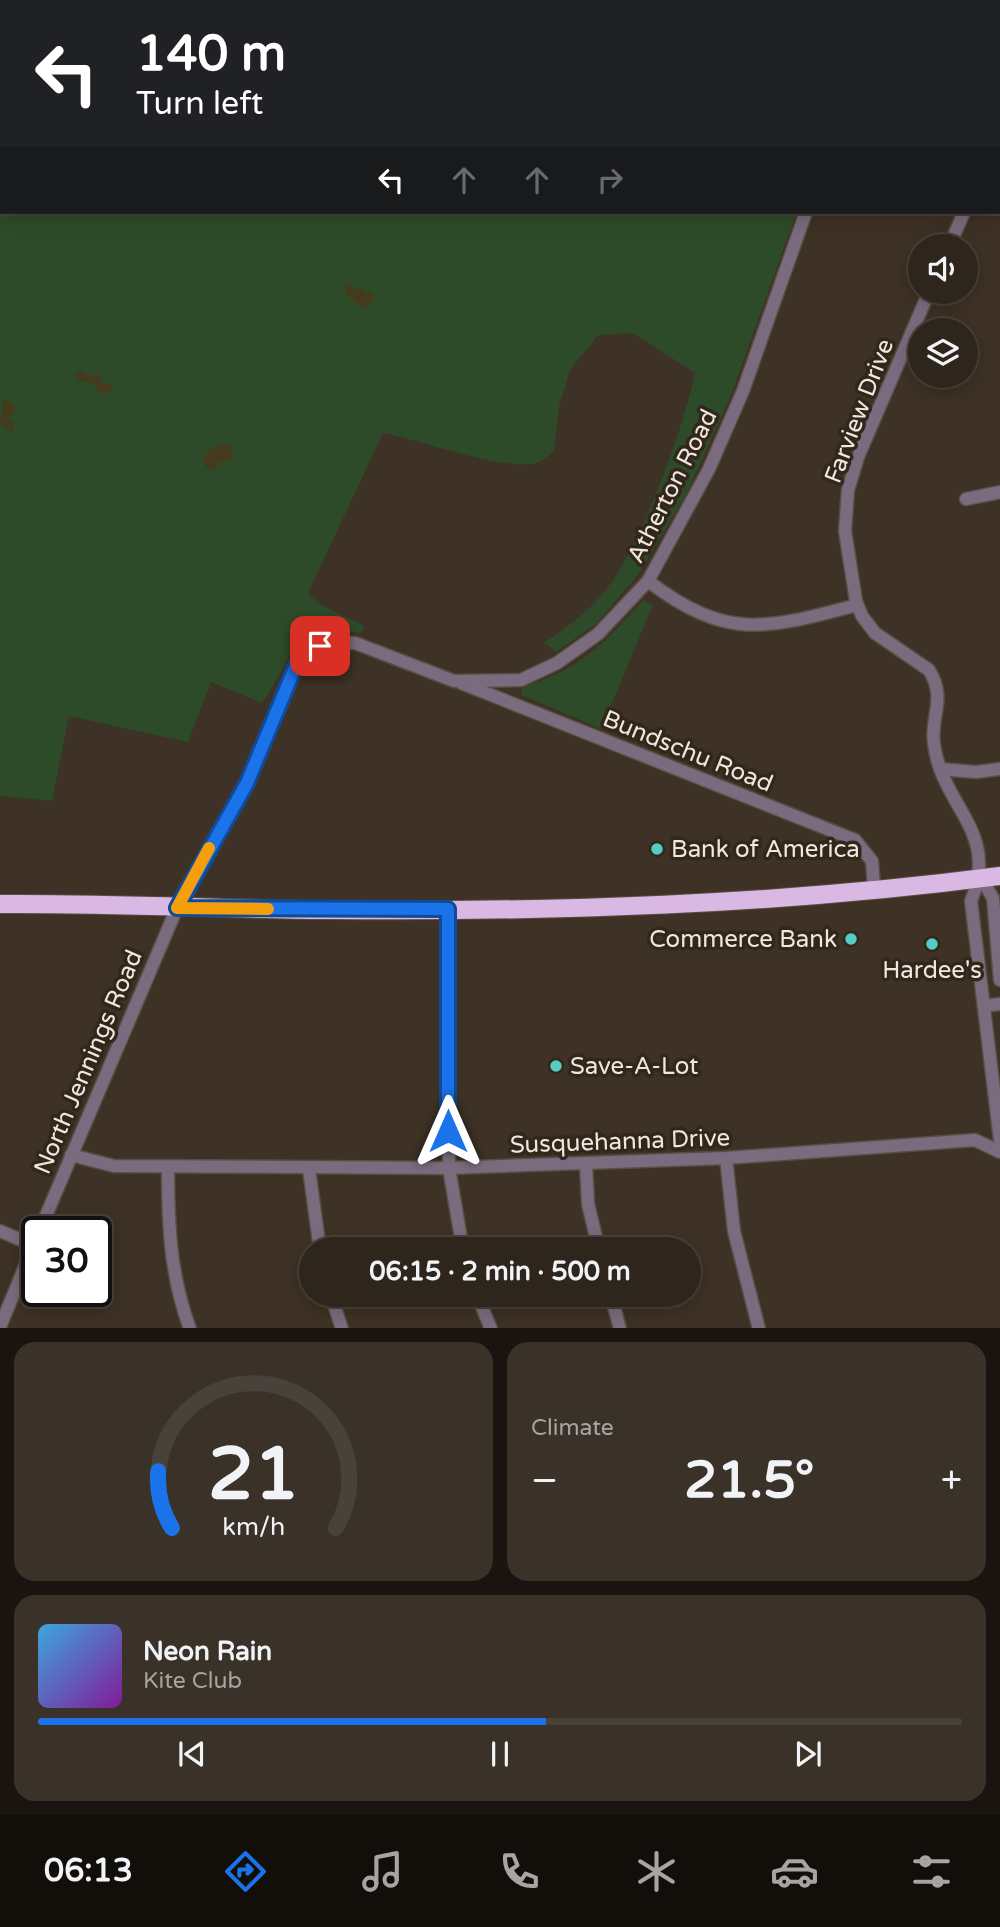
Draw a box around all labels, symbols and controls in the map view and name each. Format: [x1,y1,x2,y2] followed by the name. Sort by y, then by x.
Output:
[136,25,286,84] text: 140 m
[21,28,112,119] icon: left
[136,85,263,123] text: Turn left
[372,161,410,199] icon: left
[445,161,483,199] icon: ahead
[518,161,556,199] icon: ahead
[591,161,629,199] icon: right
[908,234,978,388] map controls
[908,234,978,304] button: sound
[908,318,978,388] button: layers
[819,335,900,487] street label: Farview Drive
[621,405,724,568] street label: Atherton Road
[290,616,350,676] pin
[301,627,339,665] icon: arrive
[599,704,777,799] street label: Bundschu Road
[671,835,860,864] place label: Bank of America
[649,841,665,857] marker: Bank of America
[649,925,837,954] place label: Commerce Bank
[843,931,859,947] marker: Commerce Bank
[924,936,940,952] marker: Hardee's
[28,946,149,1179] street label: North Jennings Road
[882,956,982,985] place label: Hardee's
[570,1052,699,1081] place label: Save-A-Lot
[548,1058,564,1074] marker: Save-A-Lot
[411,1094,485,1168] position arrow
[509,1123,731,1160] street label: Susquehanna Drive
[21,1216,112,1307] speed limit sign: 30
[369,1256,631,1287] text: 06:15 · 2 min · 500 m
[531,1414,614,1442] text: Climate
[208,1431,299,1519] text: 21
[684,1449,814,1512] text: 21.5°
[531,1458,558,1504] text: −
[941,1458,962,1504] text: +
[222,1511,285,1541] text: km/h
[143,1636,272,1667] text: Neon Rain
[143,1667,242,1695] text: Kite Club
[173,1735,211,1773] icon: previous
[481,1735,519,1773] icon: pause
[789,1735,827,1773] icon: next
[221,1847,270,1896] icon: directions
[358,1847,407,1896] icon: music
[495,1847,544,1896] icon: phone
[632,1847,681,1896] icon: climate
[770,1847,819,1896] icon: car
[907,1847,956,1896] icon: filters
[44,1852,133,1890] text: 06:13

